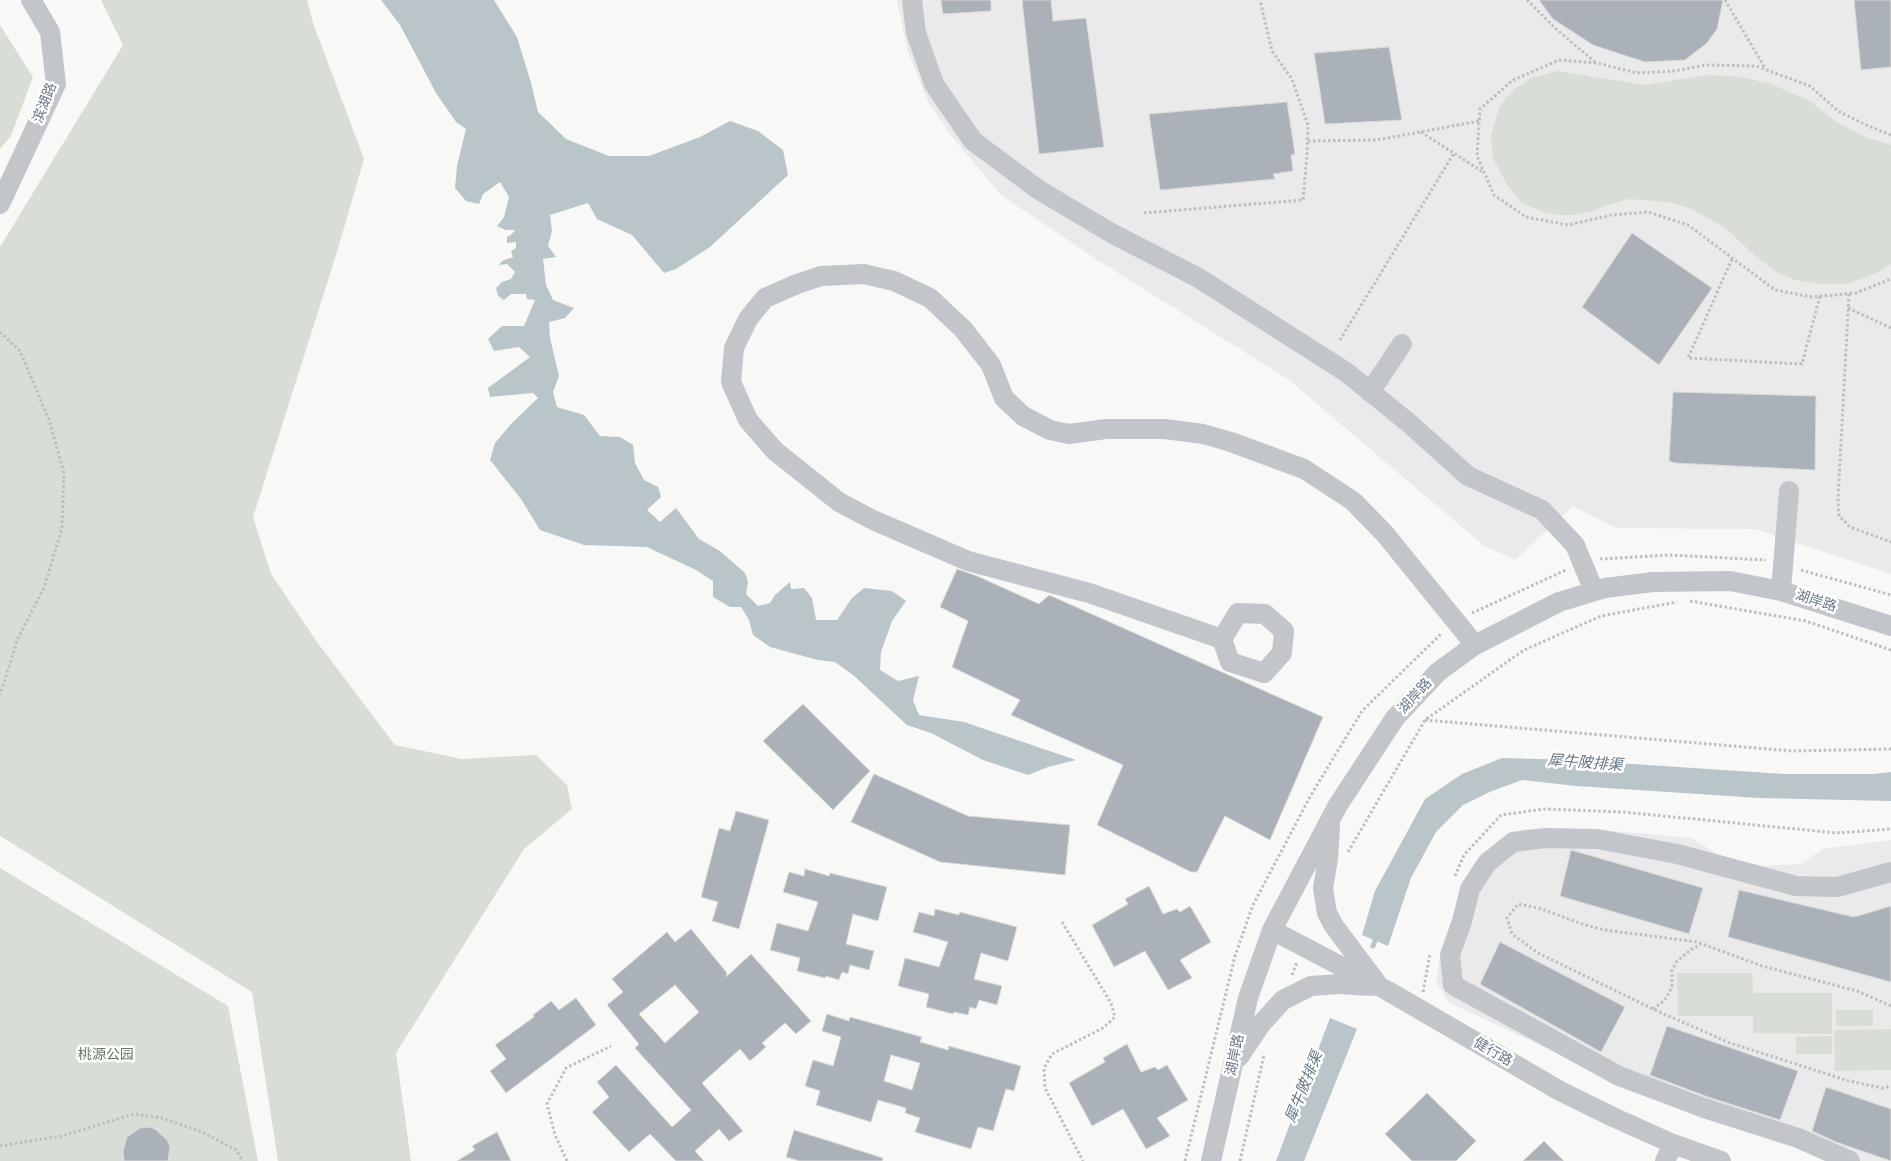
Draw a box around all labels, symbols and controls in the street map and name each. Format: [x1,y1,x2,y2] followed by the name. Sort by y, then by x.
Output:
[30,80,60,126] street label: 滨湖路
[1793,587,1839,615] street label: 湖岸路
[1395,675,1435,717] street label: 湖岸路
[1547,751,1623,775] water label: 犀牛陂排渠
[1222,1033,1248,1077] street label: 湖岸路
[1471,1034,1515,1070] street label: 健行路
[78,1047,134,1063] park label: 桃源公园
[1282,1049,1326,1125] water label: 犀牛陂排渠

